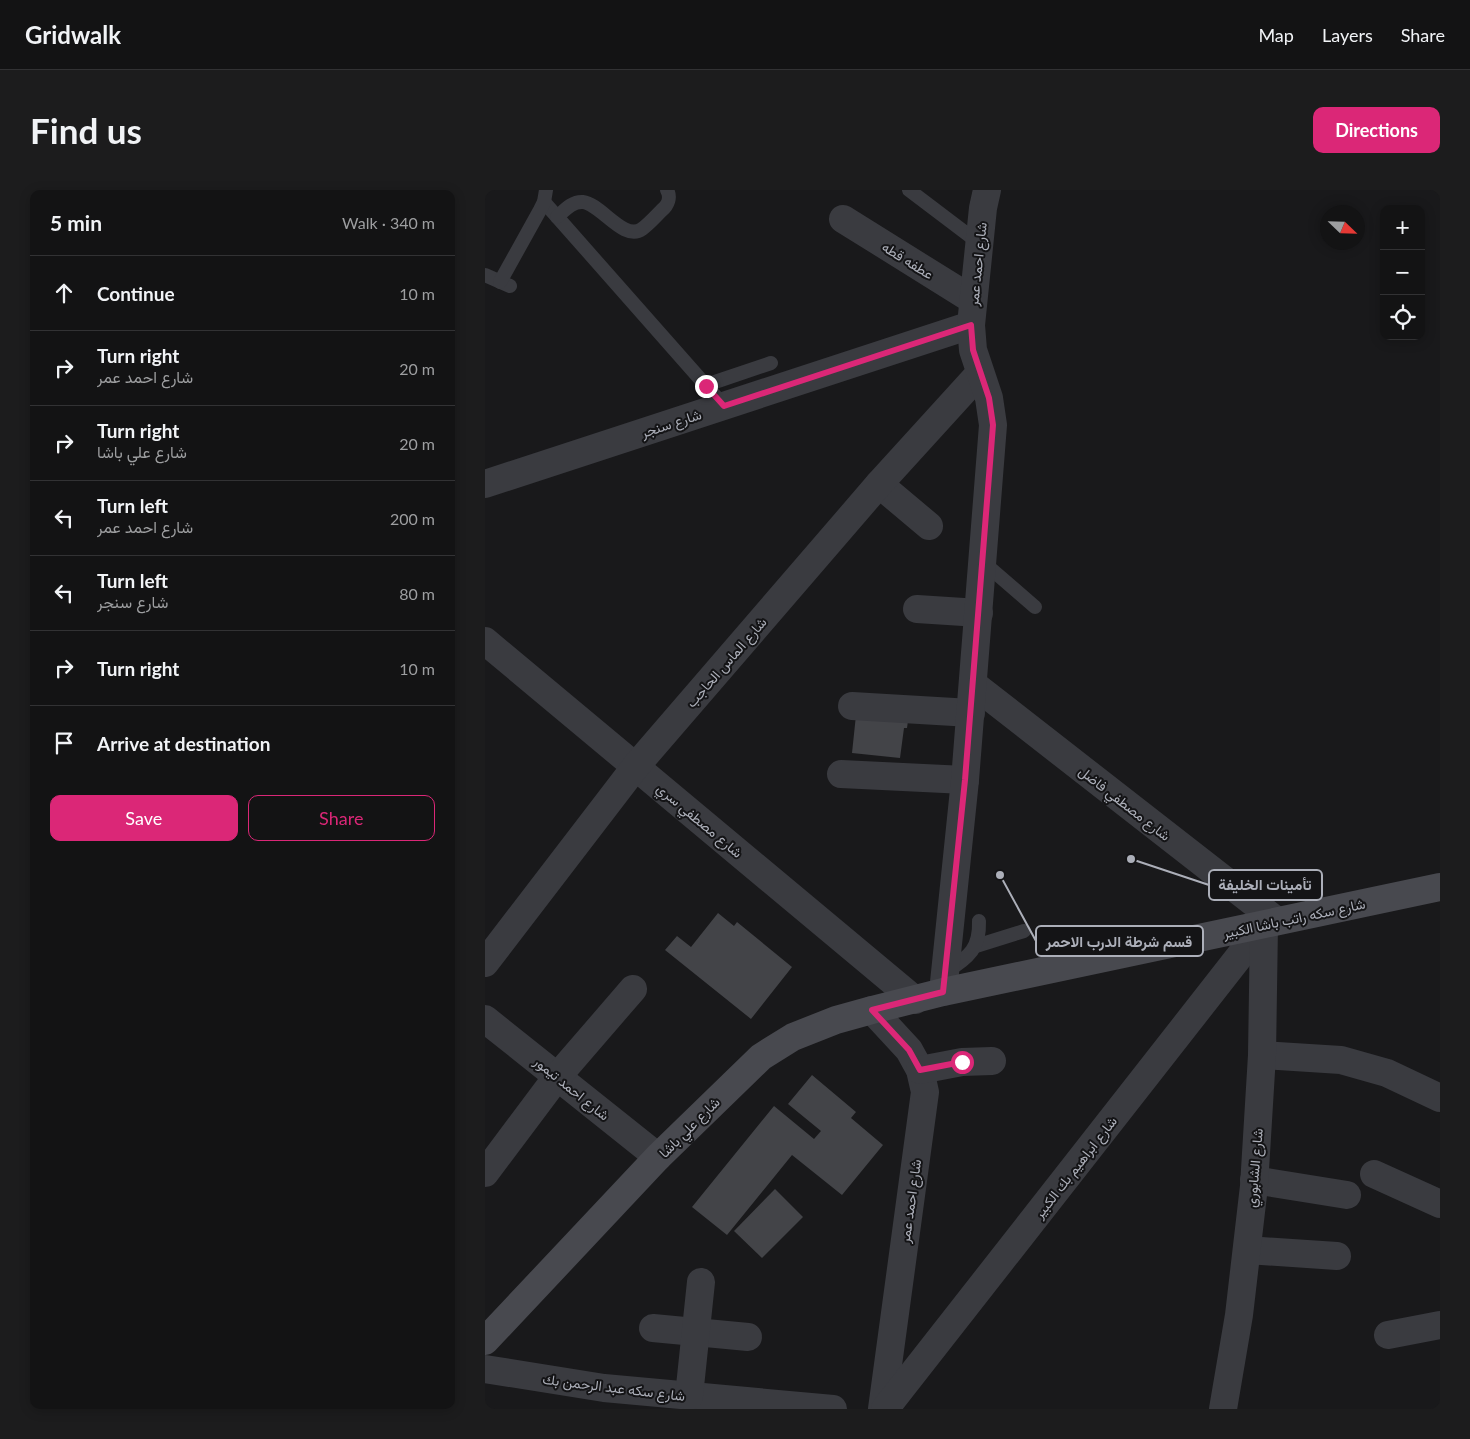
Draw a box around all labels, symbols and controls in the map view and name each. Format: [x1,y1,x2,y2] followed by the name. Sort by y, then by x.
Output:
[25,20,121,49] text: Gridwalk
[1258,24,1294,46] text: Map
[1322,24,1373,46] text: Layers
[1401,24,1445,46] text: Share
[1313,107,1440,153] button: Directions
[30,109,142,151] text: Find us
[1320,205,1365,250] north arrow
[1380,205,1425,340] map controls
[1380,205,1425,250] button: +
[50,210,102,235] text: 5 min
[342,213,435,232] text: Walk · 340 m
[964,221,993,308] street label: شارع احمد عمر
[879,238,937,282] street label: عطفه قطه
[1380,250,1425,295] button: −
[50,279,78,307] icon: ahead
[97,282,175,305] text: Continue
[399,284,435,303] text: 10 m
[1380,295,1425,340] button: locate
[97,344,179,367] text: Turn right
[50,354,78,382] icon: right
[399,359,435,378] text: 20 m
[97,367,193,386] text: شارع احمد عمر
[695,375,718,398] route end
[638,405,704,444] street label: شارع سنجر
[97,419,179,442] text: Turn right
[50,429,78,457] icon: right
[399,434,435,453] text: 20 m
[97,442,187,461] text: شارع علي باشا
[97,494,168,517] text: Turn left
[50,504,78,532] icon: left
[390,509,435,528] text: 200 m
[97,517,193,536] text: شارع احمد عمر
[97,569,168,592] text: Turn left
[50,579,78,607] icon: left
[399,584,435,603] text: 80 m
[97,592,168,611] text: شارع سنجر
[682,614,772,712] street label: شارع الماس الحاجب
[50,654,78,682] icon: right
[97,657,179,680] text: Turn right
[399,659,435,678] text: 10 m
[50,729,78,757] icon: arrive
[97,732,270,755] text: Arrive at destination
[1073,762,1174,847] street label: شارع مصطفي فاضل
[651,779,746,864] street label: شارع مصطفي سري
[50,795,238,841] button: Save
[248,795,435,841] button: Share
[1209,870,1322,900] callout: تأمينات الخليفة
[1218,875,1312,894] text: تأمينات الخليفة
[1220,895,1367,945] street label: شارع سكه راتب باشا الكبير
[1036,926,1203,956] callout: قسم شرطة الدرب الاحمر
[1045,932,1192,952] text: قسم شرطة الدرب الاحمر
[951,1051,974,1074] route start
[528,1052,613,1126] street label: شارع احمد تيمور
[655,1093,726,1164] street label: شارع علي باشا
[1029,1113,1122,1224] street label: شارع ابراهيم بك الكبير
[1242,1128,1270,1209] street label: شارع الشابوري
[896,1158,927,1245] street label: شارع احمد عمر
[541,1370,686,1407] street label: شارع سكه عبد الرحمن بك

